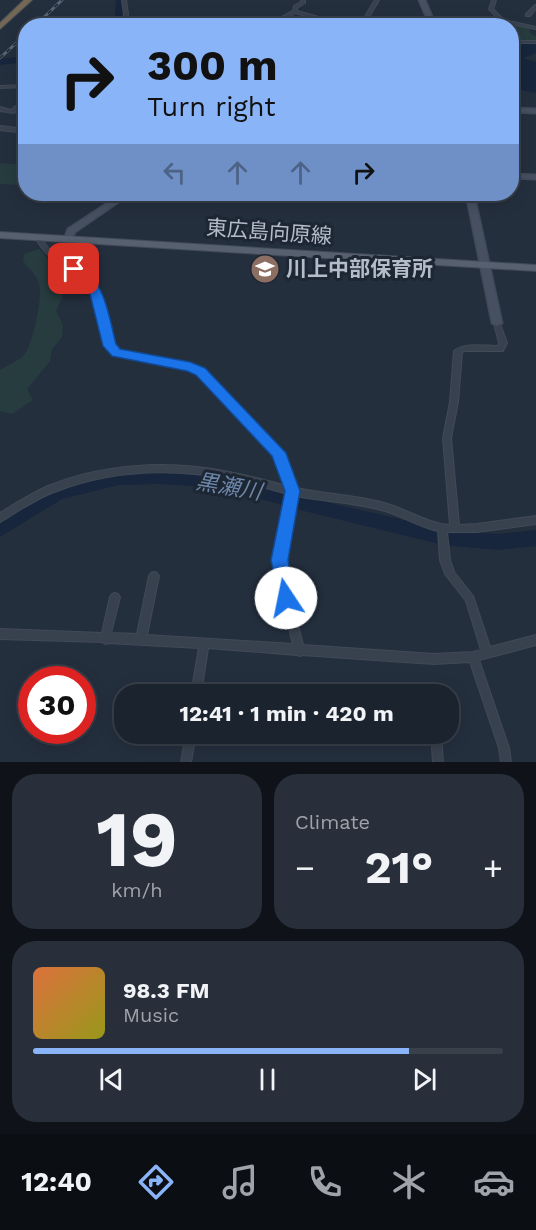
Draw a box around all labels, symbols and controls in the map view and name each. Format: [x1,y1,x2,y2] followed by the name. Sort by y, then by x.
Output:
[147,41,278,90] text: 300 m
[48,42,126,120] icon: right
[147,91,276,123] text: Turn right
[158,156,191,189] icon: left
[221,156,254,189] icon: ahead
[284,156,317,189] icon: ahead
[347,156,380,189] icon: right
[205,215,333,248] street label: 東広島向原線
[48,243,99,294] pin
[57,252,90,285] icon: arrive
[249,253,281,285] school or university icon: 川上中部保育所
[286,256,433,281] place label: 川上中部保育所
[194,468,266,505] water label: 黒瀬川
[254,566,318,630] position arrow
[18,666,96,744] speed limit sign: 30
[179,701,394,726] text: 12:41 · 1 min · 420 m
[96,793,178,885] text: 19
[295,810,370,834] text: Climate
[365,841,433,894] text: 21°
[295,848,315,887] text: −
[483,848,503,887] text: +
[111,878,163,902] text: km/h
[123,978,210,1003] text: 98.3 FM
[123,1003,179,1027] text: Music
[95,1063,128,1096] icon: previous
[251,1063,284,1096] icon: pause
[408,1063,441,1096] icon: next
[135,1161,177,1203] icon: directions
[219,1161,261,1203] icon: music
[304,1161,346,1203] icon: phone
[388,1161,430,1203] icon: climate
[473,1161,515,1203] icon: car
[21,1166,92,1198] text: 12:40

